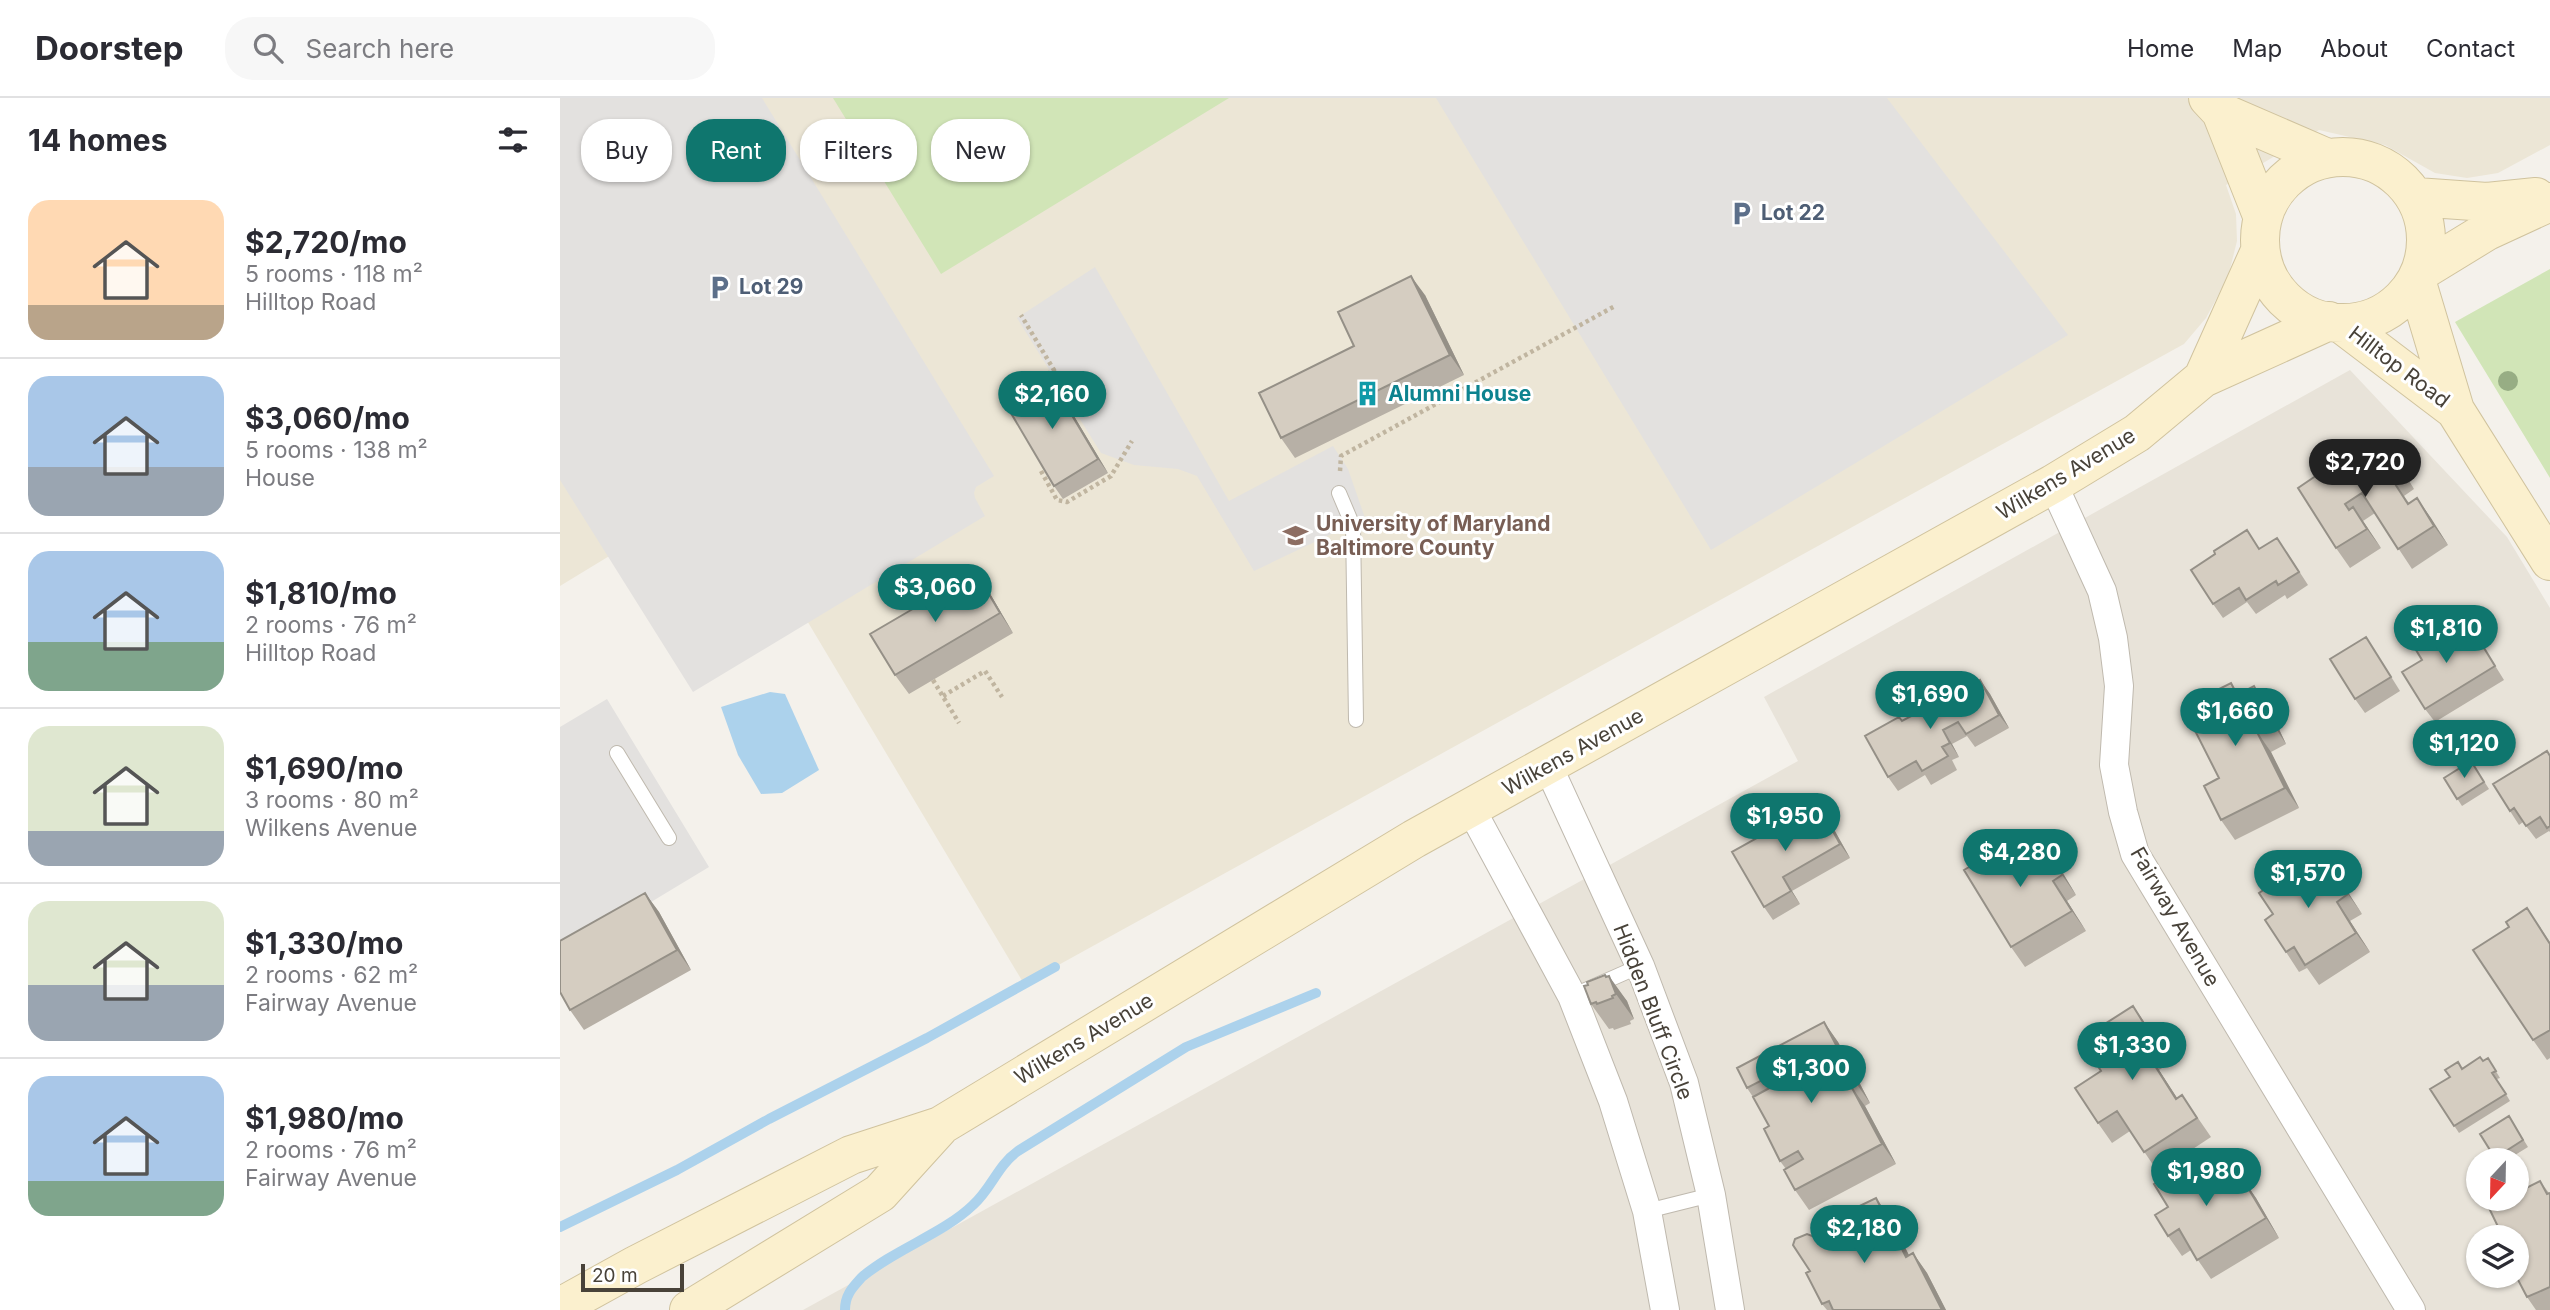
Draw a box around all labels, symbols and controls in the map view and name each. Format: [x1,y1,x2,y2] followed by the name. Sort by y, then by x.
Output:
[225,17,715,80] search box
[35,28,183,68] text: Doorstep
[249,29,287,67] icon: search
[305,33,454,64] text: Search here
[2127,34,2194,63] text: Home
[2232,34,2282,63] text: Map
[2320,34,2388,63] text: About
[2426,34,2515,63] text: Contact
[581,119,672,182] chip: Buy
[686,119,786,182] chip: Rent
[800,119,917,182] chip: Filters
[931,119,1030,182] chip: New
[494,121,532,159] icon: filters
[28,122,167,158] text: 14 homes
[1727,199,1755,227] parking icon: Lot 22
[1761,200,1825,225] place label: Lot 22
[245,224,407,260] text: $2,720/mo
[84,228,168,312] icon: home
[245,260,423,288] text: 5 rooms · 118 m²
[705,273,733,301] parking icon: Lot 29
[739,274,803,299] place label: Lot 29
[245,288,376,316] text: Hilltop Road
[2344,321,2455,413] street label: Hilltop Road
[995,372,1109,431] pin: $2,160
[1014,380,1090,408] text: $2,160
[1354,380,1382,408] building icon: Alumni House
[1388,381,1531,406] place label: Alumni House
[245,400,410,436] text: $3,060/mo
[84,404,168,488] icon: home
[1992,422,2140,525] street label: Wilkens Avenue
[245,436,428,464] text: 5 rooms · 138 m²
[2308,440,2422,499] pin: $2,720
[2325,448,2405,476] text: $2,720
[245,464,315,492] text: House
[1316,511,1550,560] place label: University of Maryland Baltimore County
[1282,522,1310,550] school or university icon: University of Maryland Baltimore County
[878,564,992,624] pin: $3,060
[894,573,976,601] text: $3,060
[245,575,397,611] text: $1,810/mo
[84,579,168,663] icon: home
[2389,606,2503,665] pin: $1,810
[245,611,417,639] text: 2 rooms · 76 m²
[2410,614,2482,642] text: $1,810
[245,639,376,667] text: Hilltop Road
[1873,672,1987,731] pin: $1,690
[1891,680,1969,708] text: $1,690
[2178,688,2292,748] pin: $1,660
[2196,697,2274,725] text: $1,660
[1498,702,1648,801] street label: Wilkens Avenue
[2407,720,2521,780] pin: $1,120
[2429,729,2499,757] text: $1,120
[245,750,403,786] text: $1,690/mo
[84,754,168,838] icon: home
[245,786,419,814] text: 3 rooms · 80 m²
[1728,794,1842,853] pin: $1,950
[1746,802,1824,830] text: $1,950
[245,814,417,842] text: Wilkens Avenue
[1963,830,2077,889] pin: $4,280
[1979,838,2061,866] text: $4,280
[2125,843,2226,991] street label: Fairway Avenue
[2251,850,2365,910] pin: $1,570
[2270,859,2346,887] text: $1,570
[1608,920,1698,1103] street label: Hidden Bluff Circle
[245,925,403,961] text: $1,330/mo
[84,929,168,1013] icon: home
[245,961,418,989] text: 2 rooms · 62 m²
[1010,987,1158,1090] street label: Wilkens Avenue
[245,989,417,1017] text: Fairway Avenue
[2075,1023,2189,1082] pin: $1,330
[2093,1031,2171,1059] text: $1,330
[1754,1046,1868,1105] pin: $1,300
[1772,1054,1850,1082] text: $1,300
[245,1100,404,1136] text: $1,980/mo
[84,1104,168,1188] icon: home
[245,1136,417,1164] text: 2 rooms · 76 m²
[2149,1148,2263,1208] pin: $1,980
[2466,1148,2529,1211] north arrow
[2466,1148,2529,1288] map controls
[2167,1157,2245,1185] text: $1,980
[245,1164,417,1192] text: Fairway Avenue
[1807,1206,1921,1265] pin: $2,180
[1826,1214,1902,1242] text: $2,180
[2466,1225,2529,1288] button: layers
[581,1261,684,1293] scale bar
[592,1264,638,1287] text: 20 m

